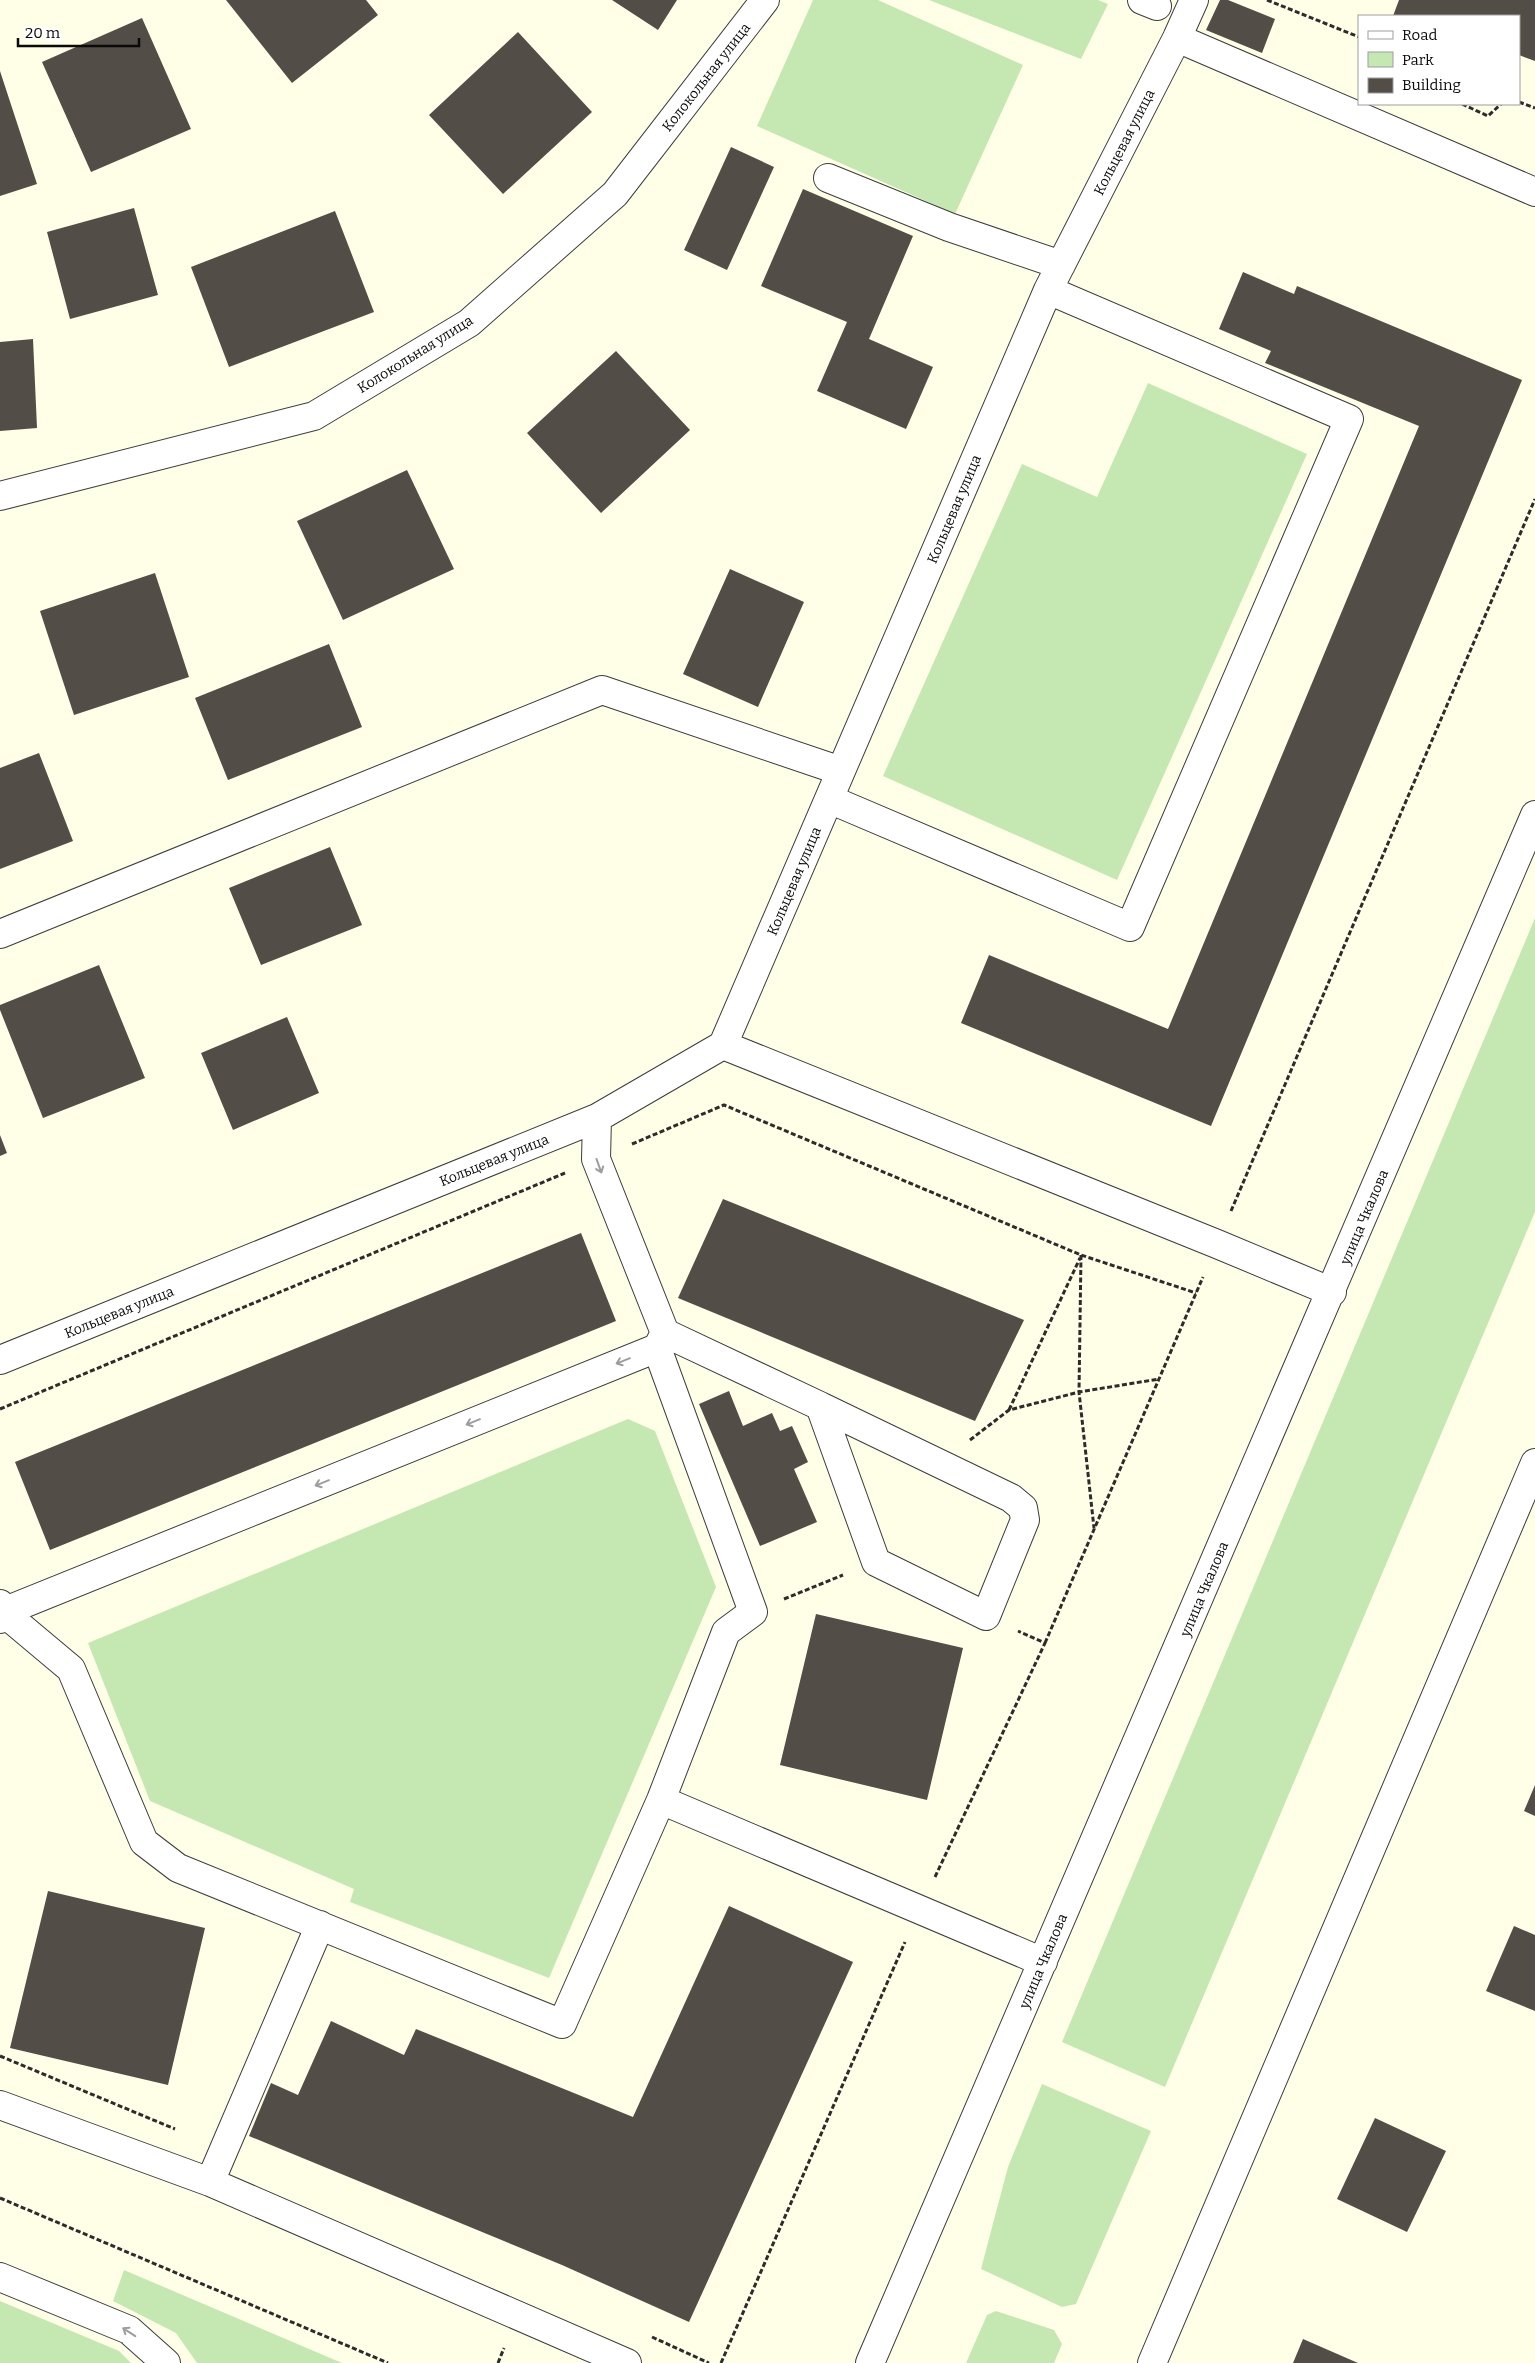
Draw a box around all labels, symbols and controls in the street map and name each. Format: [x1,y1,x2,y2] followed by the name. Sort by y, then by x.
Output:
[18,15,139,47] scale bar
[1358,15,1520,105] legend
[659,19,754,135] street label: Колокольная улица
[25,24,61,42] text: 20 m
[1402,26,1437,44] text: Road
[1402,51,1434,69] text: Park
[1402,76,1461,94] text: Building
[1090,86,1159,198] street label: Кольцевая улица
[354,312,476,397] street label: Колокольная улица
[924,452,985,566] street label: Кольцевая улица
[764,824,825,938] street label: Кольцевая улица
[437,1131,552,1190] street label: Кольцевая улица
[595,1158,604,1173] one-way arrow
[1336,1167,1392,1268] street label: улица Чкалова
[62,1283,177,1342] street label: Кольцевая улица
[616,1357,631,1366] one-way arrow
[465,1418,481,1427] one-way arrow
[315,1479,330,1488] one-way arrow
[1176,1539,1232,1640] street label: улица Чкалова
[1015,1911,1071,2012] street label: улица Чкалова
[122,2326,136,2337] one-way arrow

